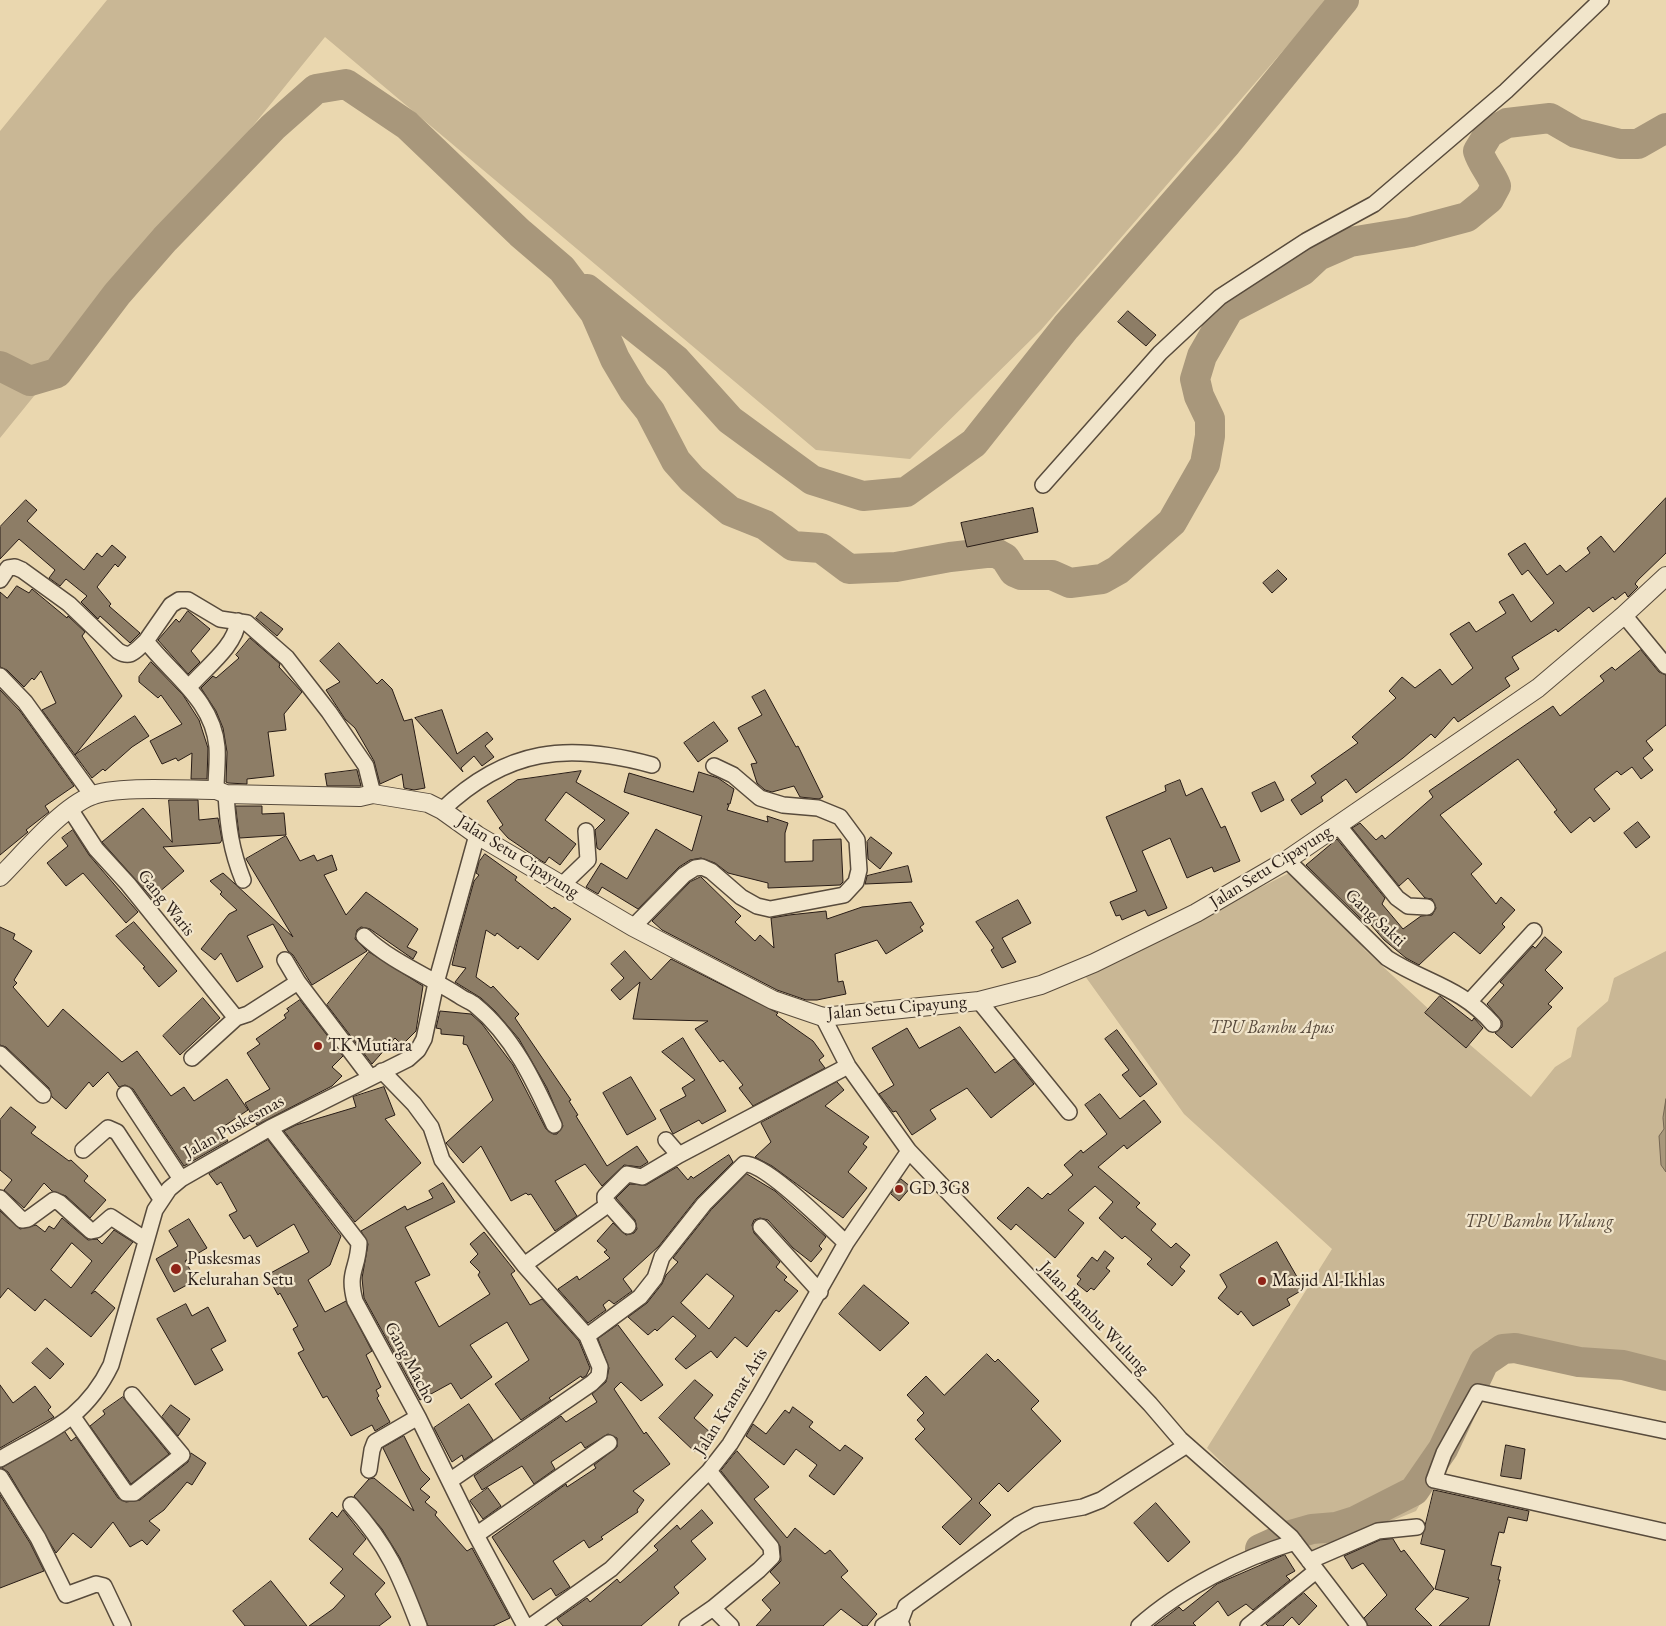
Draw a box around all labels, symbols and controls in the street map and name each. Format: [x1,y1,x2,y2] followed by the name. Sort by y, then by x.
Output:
[453,811,583,903] street label: Jalan Setu Cipayung
[1206,821,1336,913] street label: Jalan Setu Cipayung
[133,865,199,941] street label: Gang Waris
[1340,884,1410,952] street label: Gang Sakti
[826,991,968,1025] street label: Jalan Setu Cipayung
[1210,1017,1334,1039] park label: TPU Bambu Apus
[328,1035,412,1057] place label: TK Mutiara
[312,1040,324,1052] marker: TK Mutiara
[180,1091,288,1163] street label: Jalan Puskesmas
[909,1178,970,1200] place label: GD 3G8
[893,1183,905,1195] marker: GD 3G8
[1465,1211,1613,1233] park label: TPU Bambu Wulung
[187,1248,293,1290] place label: Puskesmas Kelurahan Setu
[1034,1257,1154,1379] street label: Jalan Bambu Wulung
[169,1262,183,1276] marker: Puskesmas Kelurahan Setu
[1272,1270,1385,1292] place label: Masjid Al-Ikhlas
[1256,1275,1268,1287] marker: Masjid Al-Ikhlas
[379,1318,441,1408] street label: Gang Macho
[689,1344,773,1460] street label: Jalan Kramat Aris

